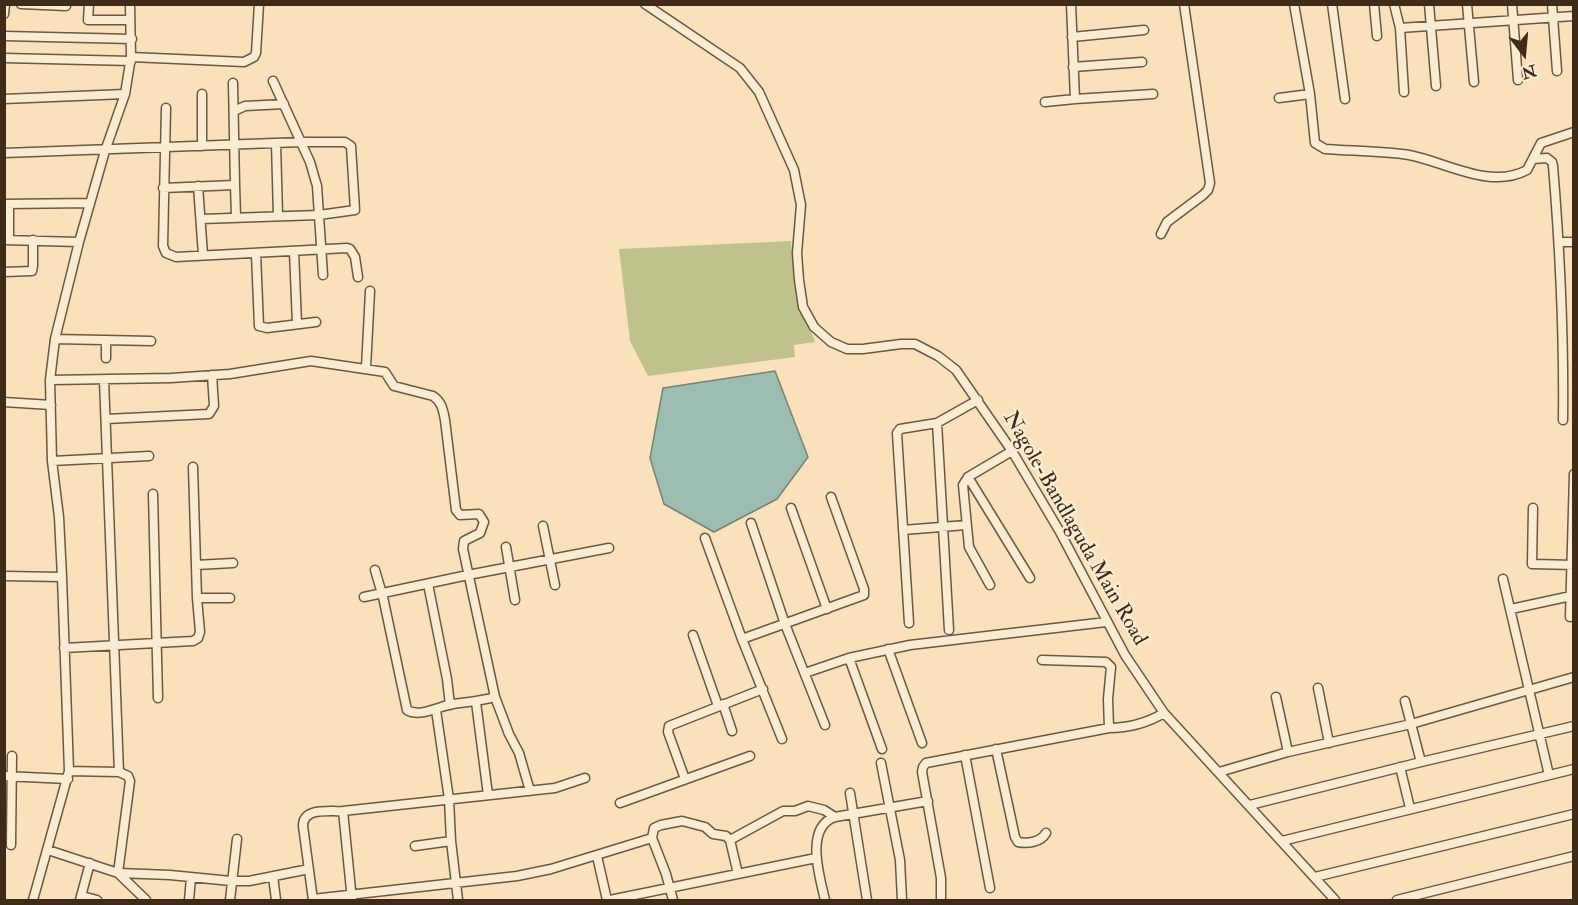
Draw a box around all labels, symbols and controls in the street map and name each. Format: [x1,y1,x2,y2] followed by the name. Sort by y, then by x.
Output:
[1494,24,1554,84] north arrow
[1519,60,1539,83] text: N
[997,407,1151,651] street label: Nagole-Bandlaguda Main Road

